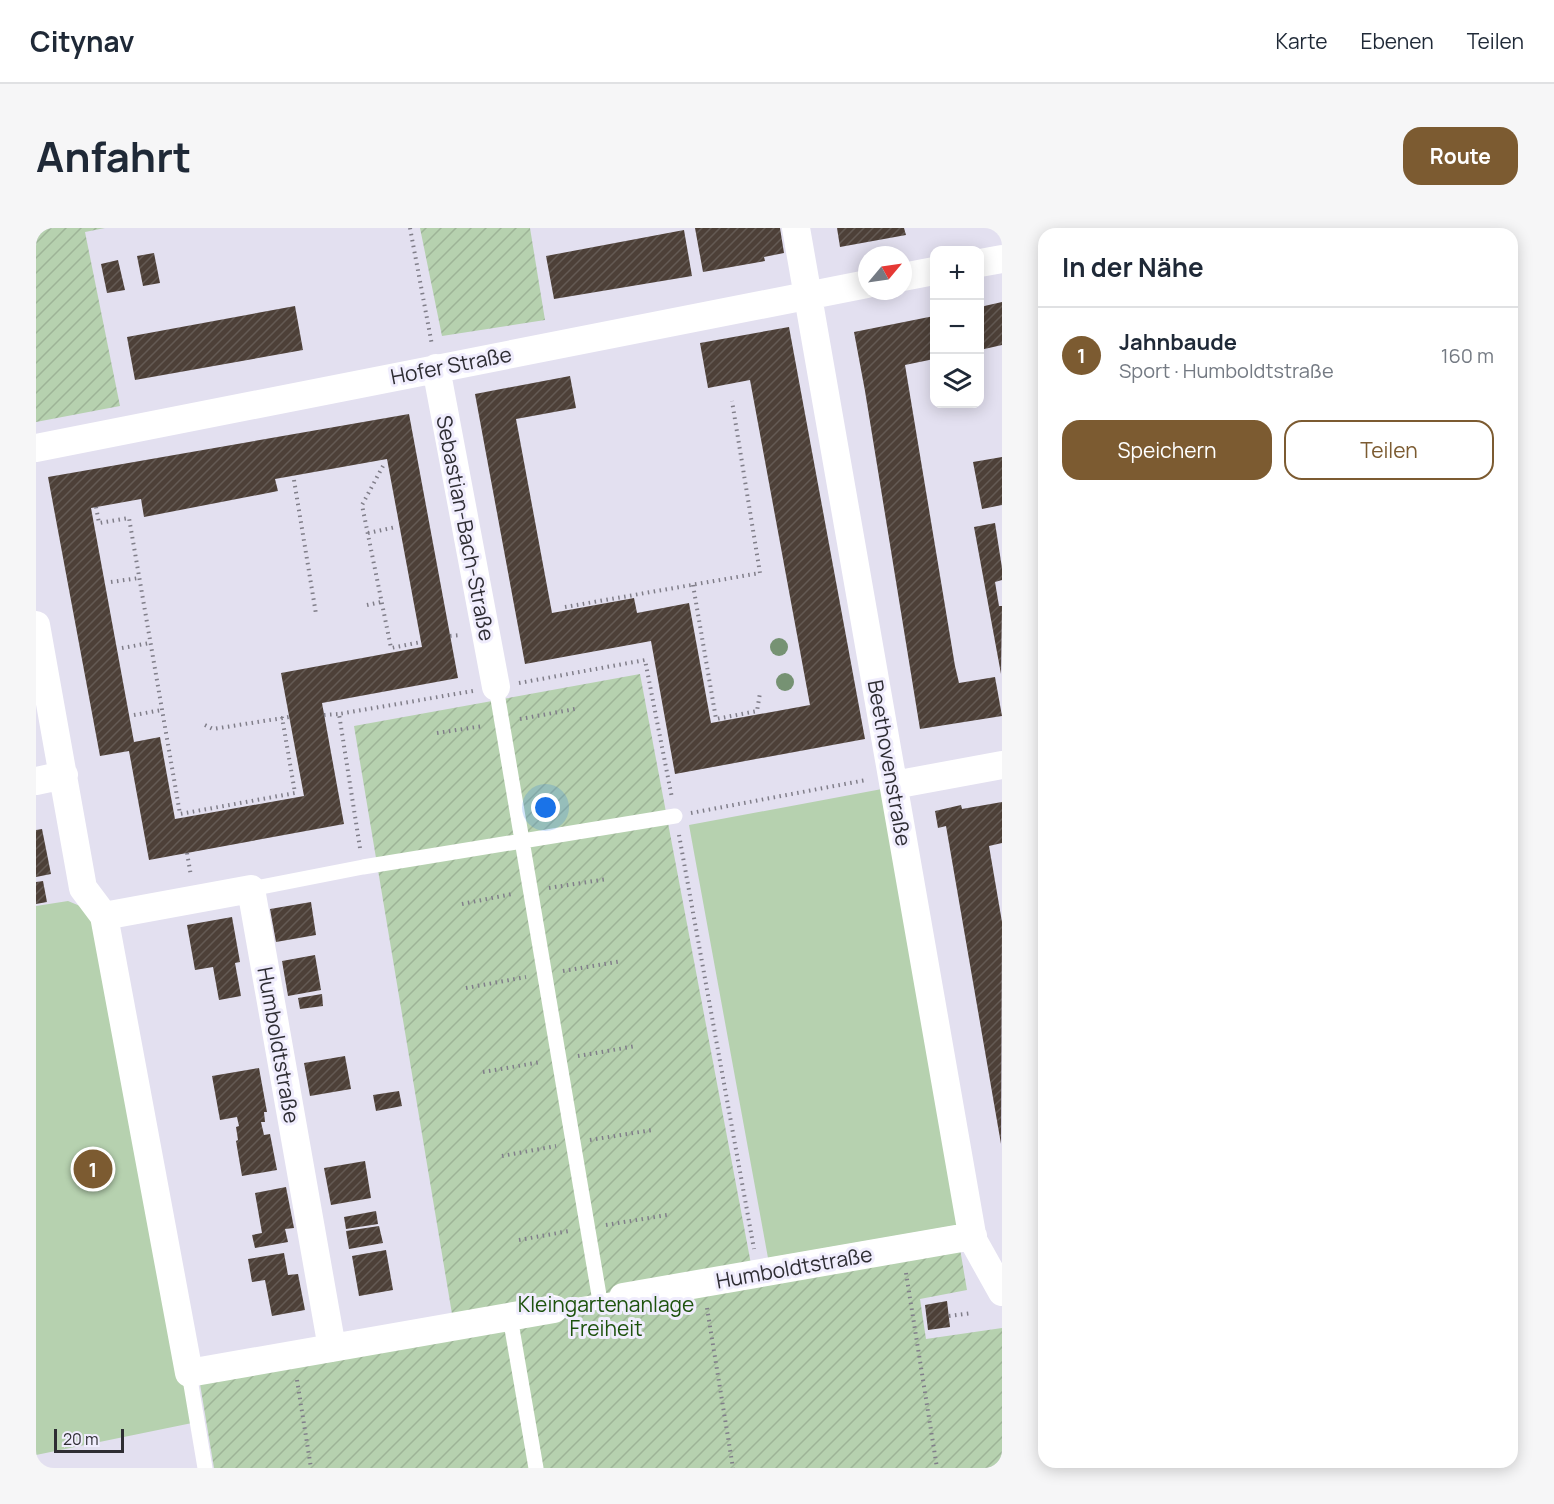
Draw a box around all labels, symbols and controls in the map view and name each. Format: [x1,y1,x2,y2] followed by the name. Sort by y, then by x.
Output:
[30,22,134,60] text: Citynav
[1275,27,1327,55] text: Karte
[1360,27,1434,55] text: Ebenen
[1467,27,1524,55] text: Teilen
[36,127,191,185] text: Anfahrt
[1403,127,1518,185] button: Route
[858,246,912,300] north arrow
[930,246,984,408] map controls
[930,246,984,300] button: +
[1062,249,1204,285] text: In der Nähe
[930,300,984,354] button: −
[1119,327,1237,357] text: Jahnbaude
[388,340,514,390] street label: Hofer Straße
[1077,342,1086,369] text: 1
[1441,342,1494,369] text: 160 m
[930,354,984,408] button: layers
[1119,357,1334,384] text: Sport · Humboldtstraße
[430,413,502,643] street label: Sebastian-Bach-Straße
[1062,420,1272,480] button: Speichern
[1284,420,1494,480] button: Teilen
[862,678,918,848] street label: Beethovenstraße
[531,793,560,822] your location
[251,965,307,1125] street label: Humboldtstraße
[74,1146,112,1192] pin: 1
[714,1239,874,1295] street label: Humboldtstraße
[518,1290,694,1342] park label: Kleingartenanlage Freiheit
[54,1426,124,1454] scale bar
[63,1428,99,1450] text: 20 m

